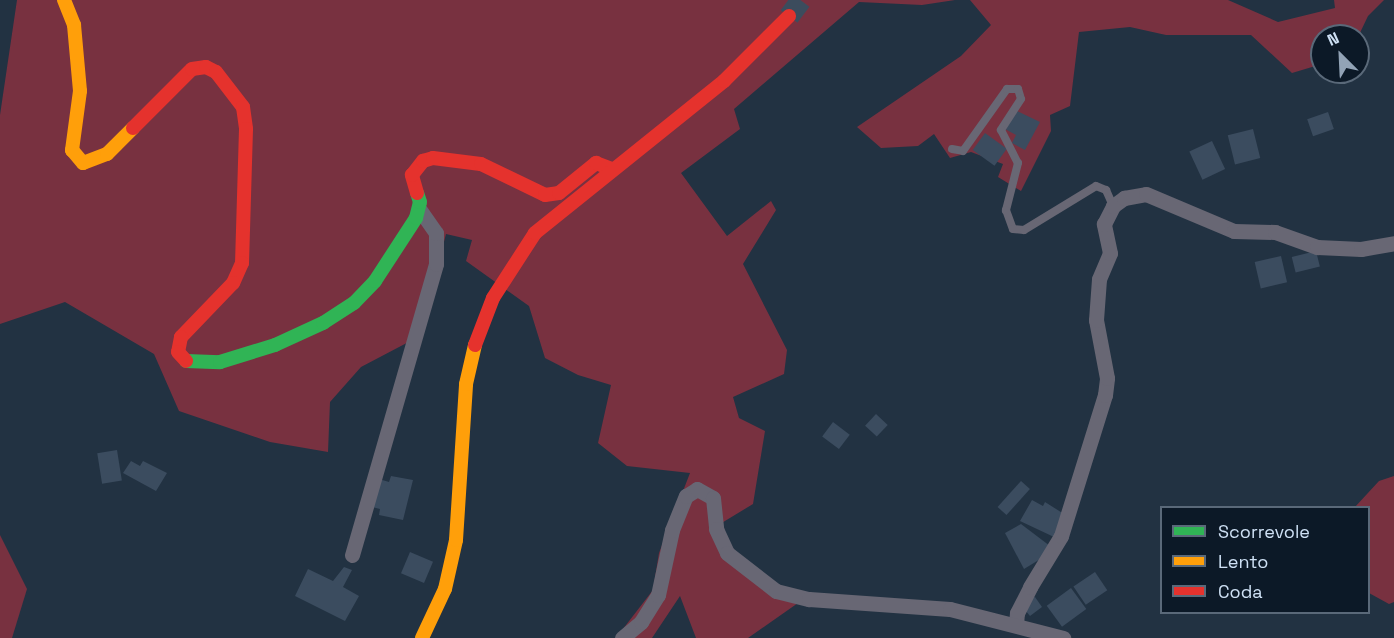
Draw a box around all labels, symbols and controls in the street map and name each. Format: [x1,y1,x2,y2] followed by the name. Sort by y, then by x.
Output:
[1310,24,1370,84] north arrow
[1324,27,1342,51] text: N
[1160,506,1370,614] legend
[1218,520,1310,543] text: Scorrevole
[1218,550,1268,573] text: Lento
[1218,580,1263,603] text: Coda

